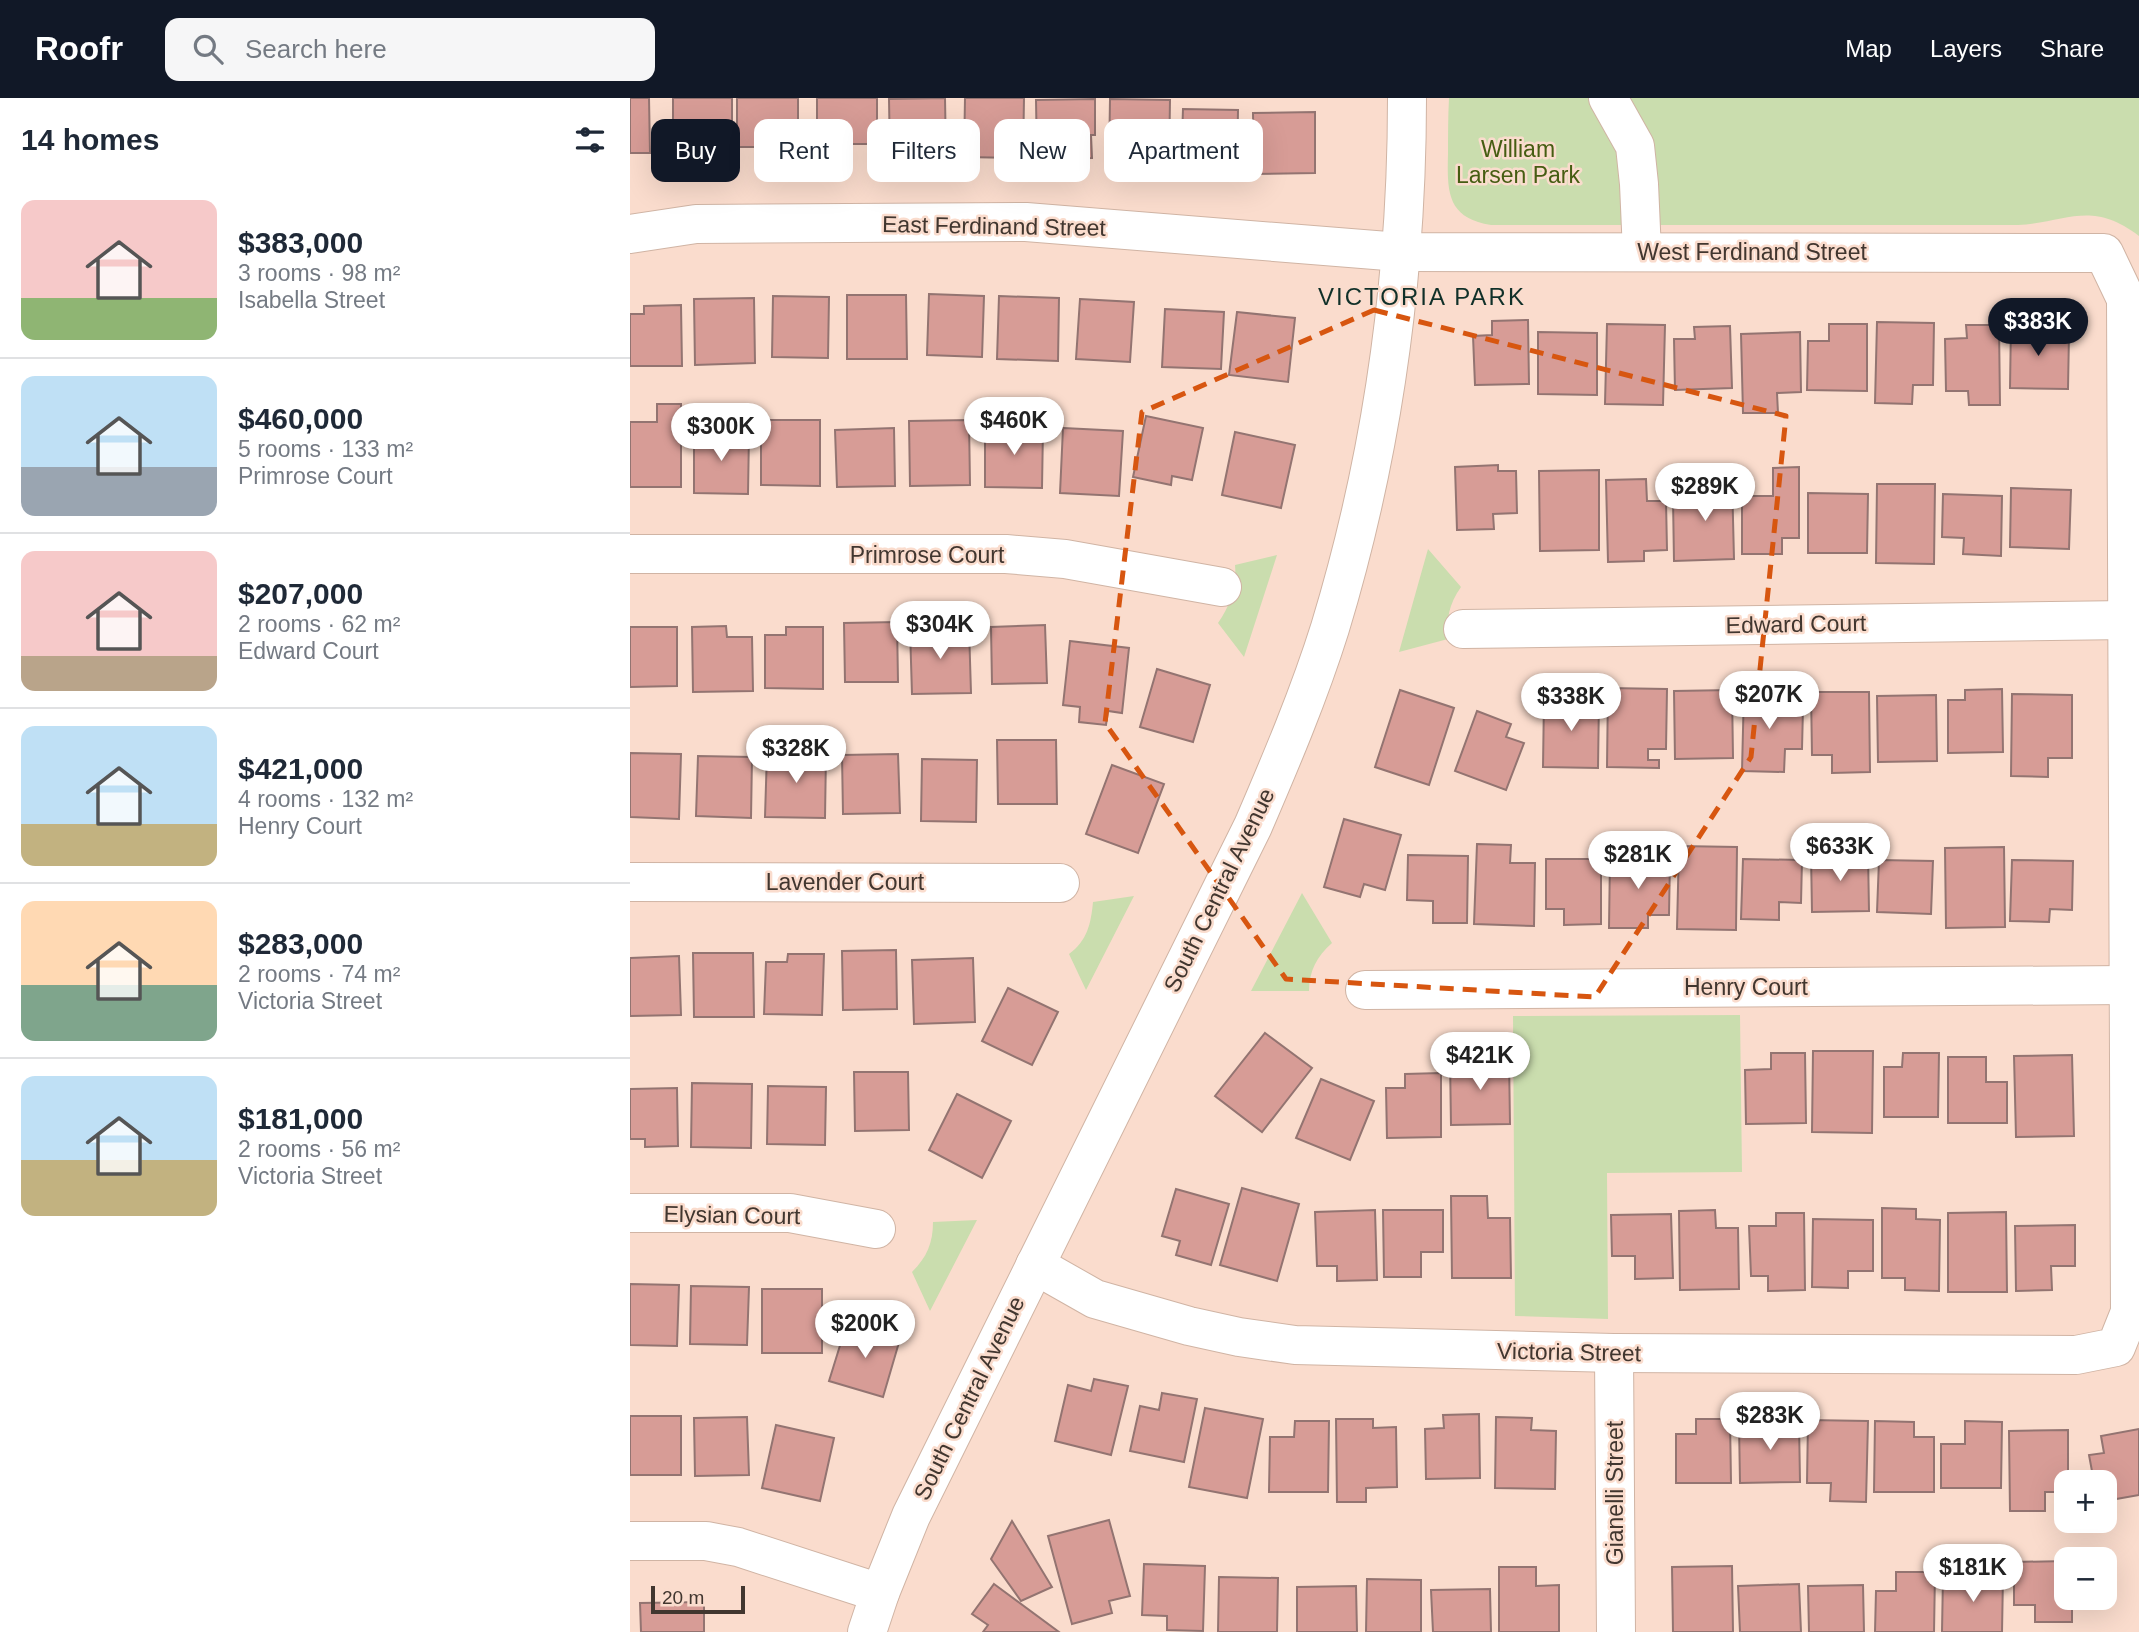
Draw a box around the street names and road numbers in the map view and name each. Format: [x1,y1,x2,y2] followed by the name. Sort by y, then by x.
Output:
[882,211,1107,241] street label: East Ferdinand Street
[1637,239,1867,265] street label: West Ferdinand Street
[850,542,1005,568] street label: Primrose Court
[1725,610,1867,638] street label: Edward Court
[1158,784,1280,996] street label: South Central Avenue
[766,869,925,895] street label: Lavender Court
[1684,974,1809,1000] street label: Henry Court
[663,1201,801,1229] street label: Elysian Court
[908,1292,1030,1504] street label: South Central Avenue
[1497,1338,1642,1366] street label: Victoria Street
[1602,1420,1628,1565] street label: Gianelli Street

